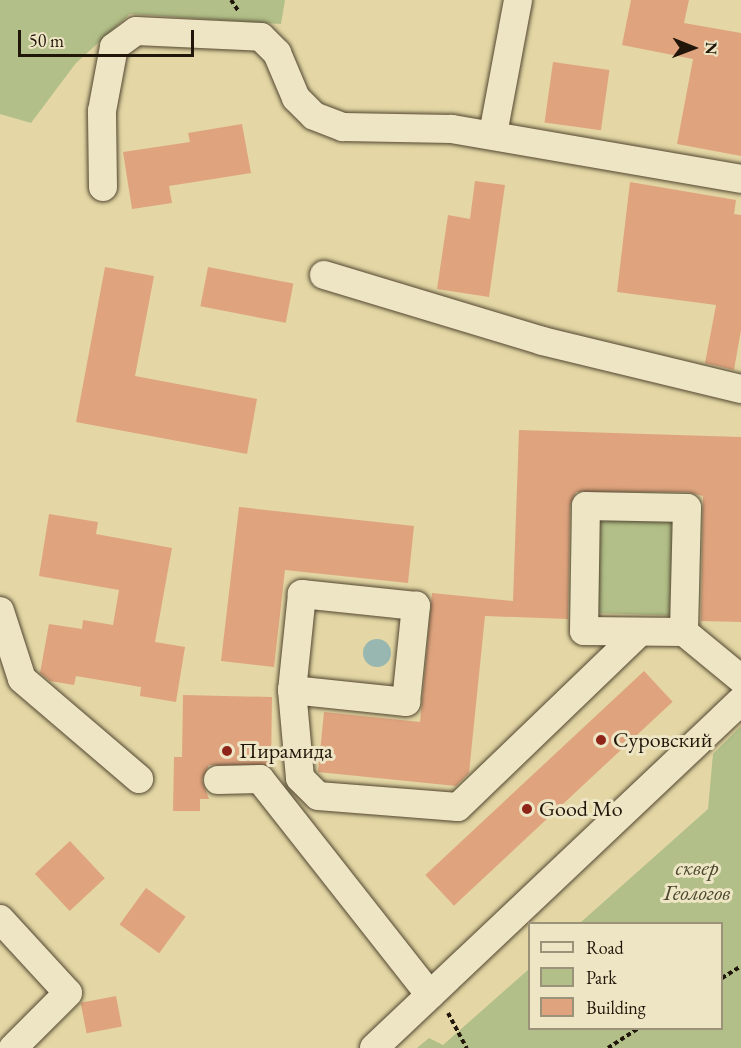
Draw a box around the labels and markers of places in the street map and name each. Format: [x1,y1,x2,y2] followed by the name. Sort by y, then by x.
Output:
[613,727,712,753] place label: Суровский
[594,733,608,747] marker: Суровский
[239,738,333,764] place label: Пирамида
[220,744,234,758] marker: Пирамида
[539,796,623,822] place label: Good Mo
[520,802,534,816] marker: Good Mo

